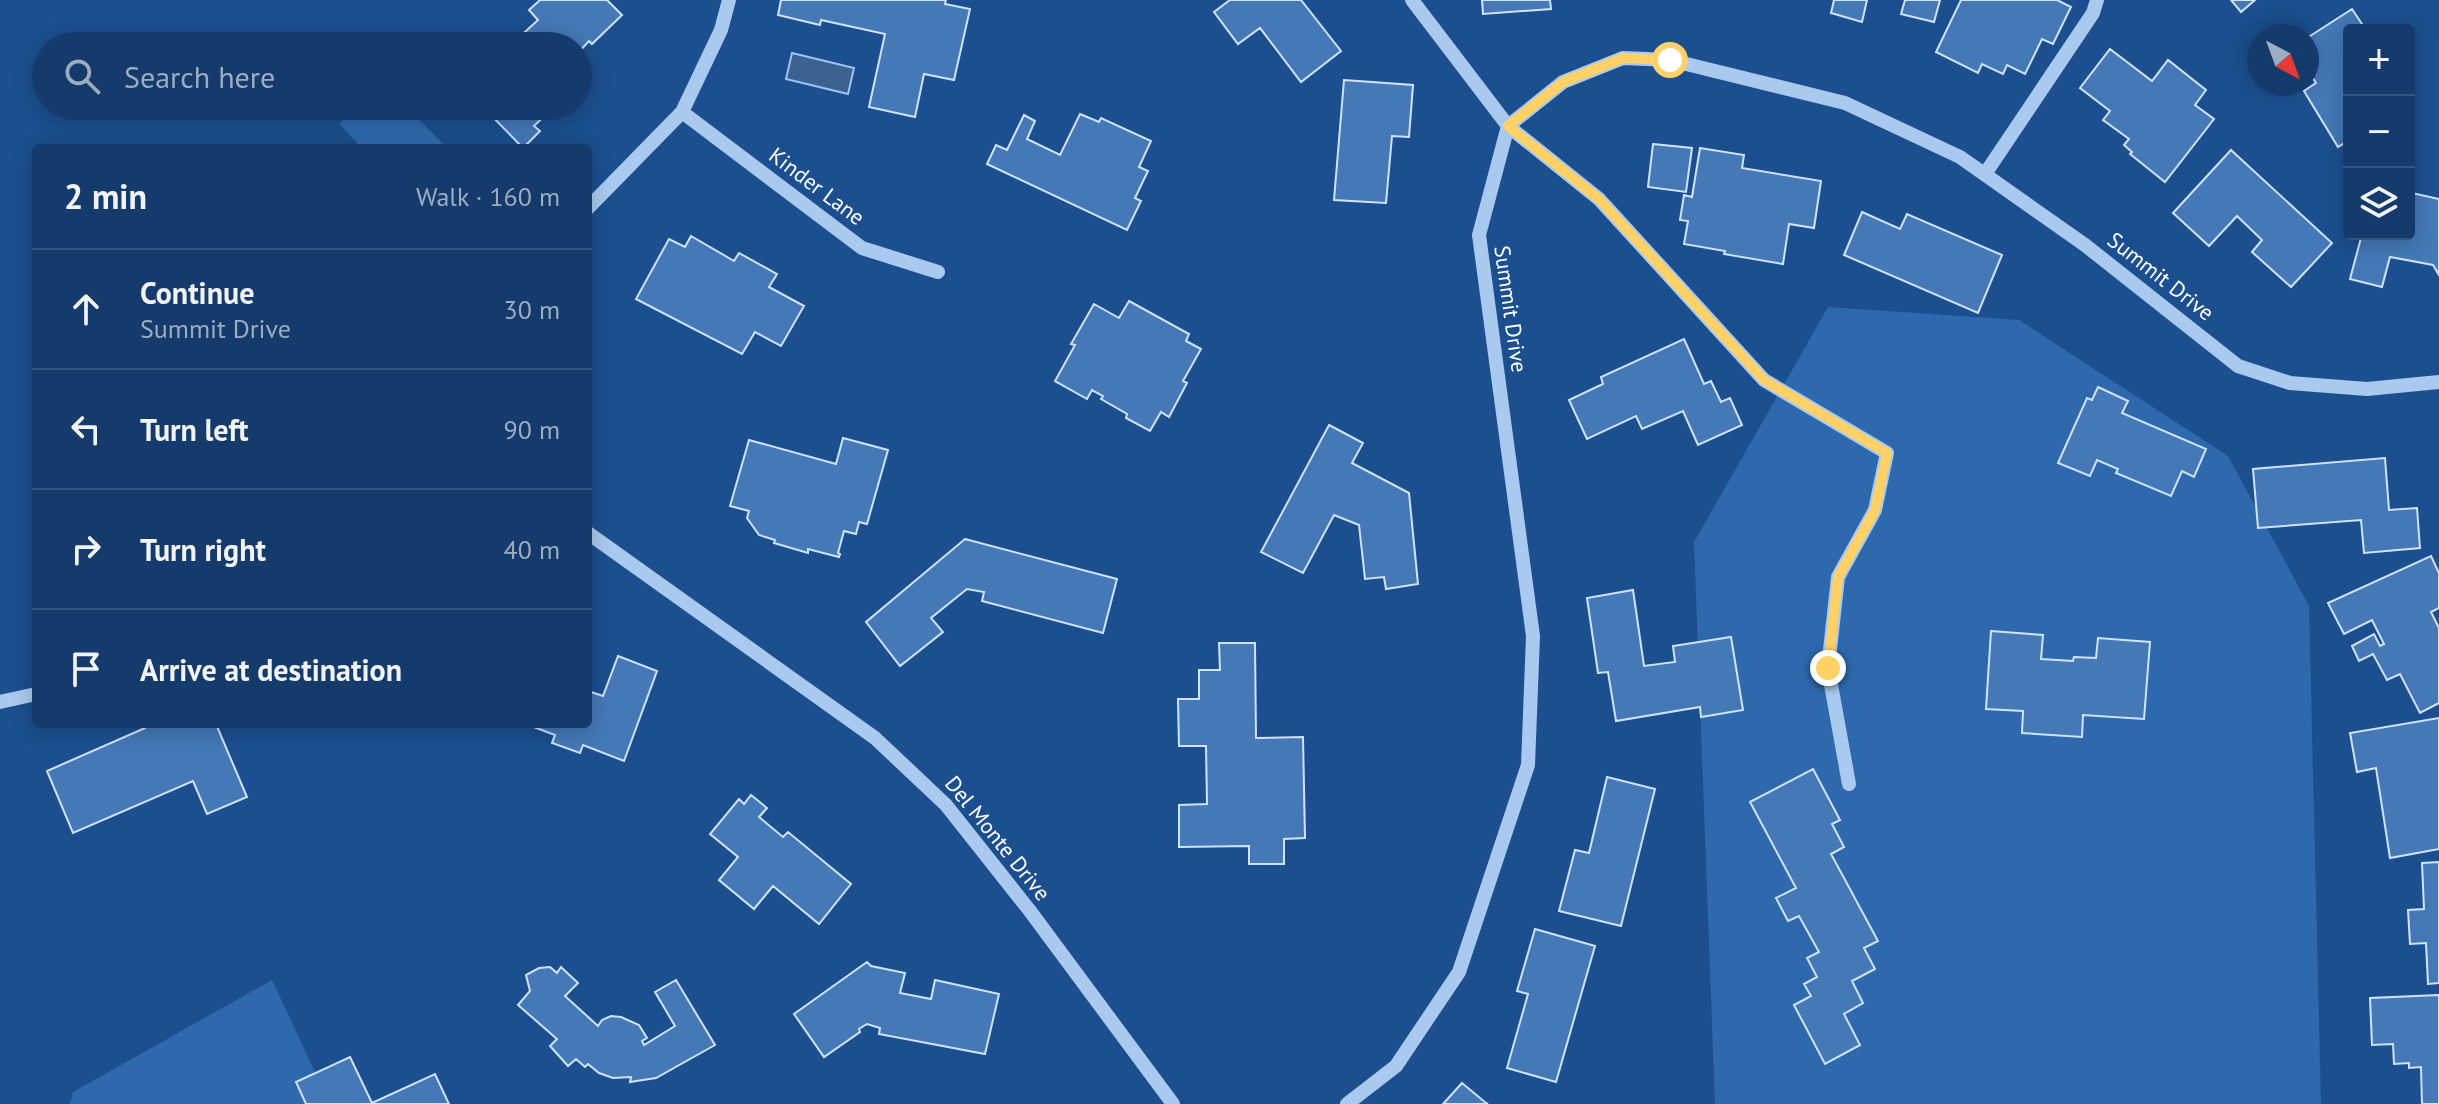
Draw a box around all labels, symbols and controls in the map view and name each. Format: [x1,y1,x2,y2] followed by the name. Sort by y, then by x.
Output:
[2247,24,2319,96] north arrow
[2343,24,2415,240] map controls
[2343,24,2415,96] button: +
[32,32,592,120] search box
[1652,42,1688,78] route start
[60,54,104,98] icon: search
[124,57,275,96] text: Search here
[2343,96,2415,168] button: −
[764,141,870,231] street label: Kinder Lane
[2343,168,2415,240] button: layers
[64,174,147,218] text: 2 min
[416,180,560,213] text: Walk · 160 m
[2102,226,2220,326] street label: Summit Drive
[1488,244,1534,374] street label: Summit Drive
[140,273,254,312] text: Continue
[64,287,108,331] icon: ahead
[504,293,560,326] text: 30 m
[140,312,291,345] text: Summit Drive
[64,407,108,451] icon: left
[140,410,248,449] text: Turn left
[504,413,560,446] text: 90 m
[64,527,108,571] icon: right
[140,530,266,569] text: Turn right
[504,533,560,566] text: 40 m
[64,647,108,691] icon: arrive
[140,650,402,689] text: Arrive at destination
[1810,650,1846,686] route end
[939,770,1057,906] street label: Del Monte Drive

